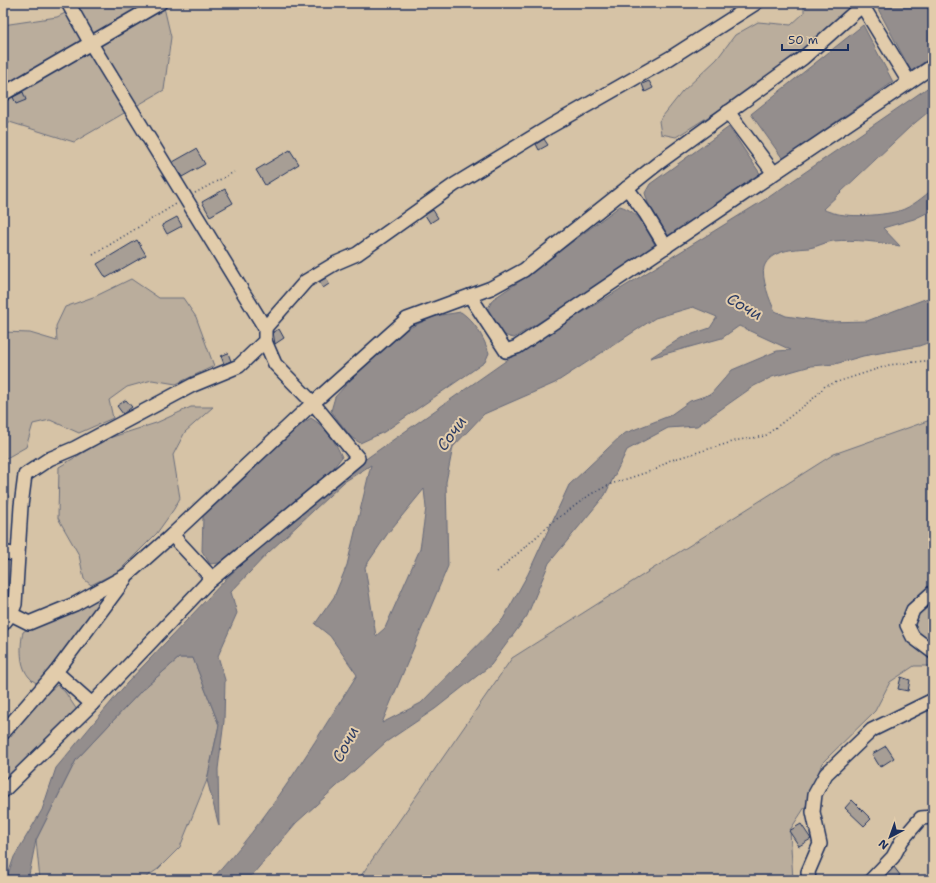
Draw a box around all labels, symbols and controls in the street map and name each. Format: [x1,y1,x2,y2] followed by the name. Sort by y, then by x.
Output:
[782,26,848,52] scale bar
[788,32,818,48] text: 50 m
[723,288,766,325] water label: Сочи
[432,412,471,455] water label: Сочи
[327,723,364,766] water label: Сочи
[870,817,910,857] north arrow
[875,835,892,853] text: N

